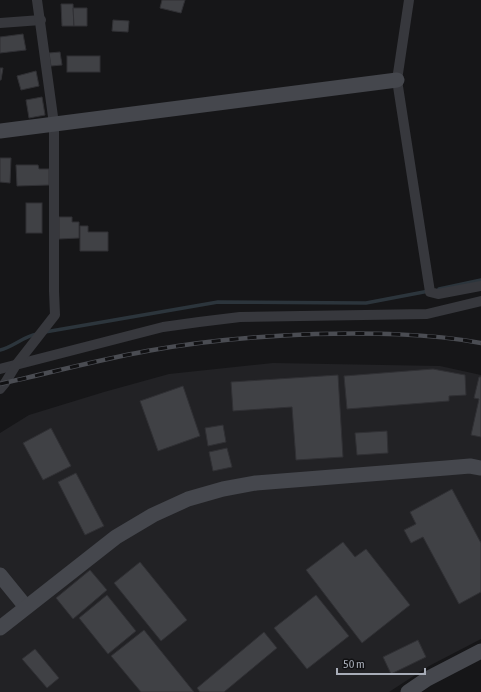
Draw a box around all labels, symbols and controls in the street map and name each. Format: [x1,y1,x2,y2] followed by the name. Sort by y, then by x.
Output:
[337,650,425,676] scale bar
[343,657,365,671] text: 50 m

